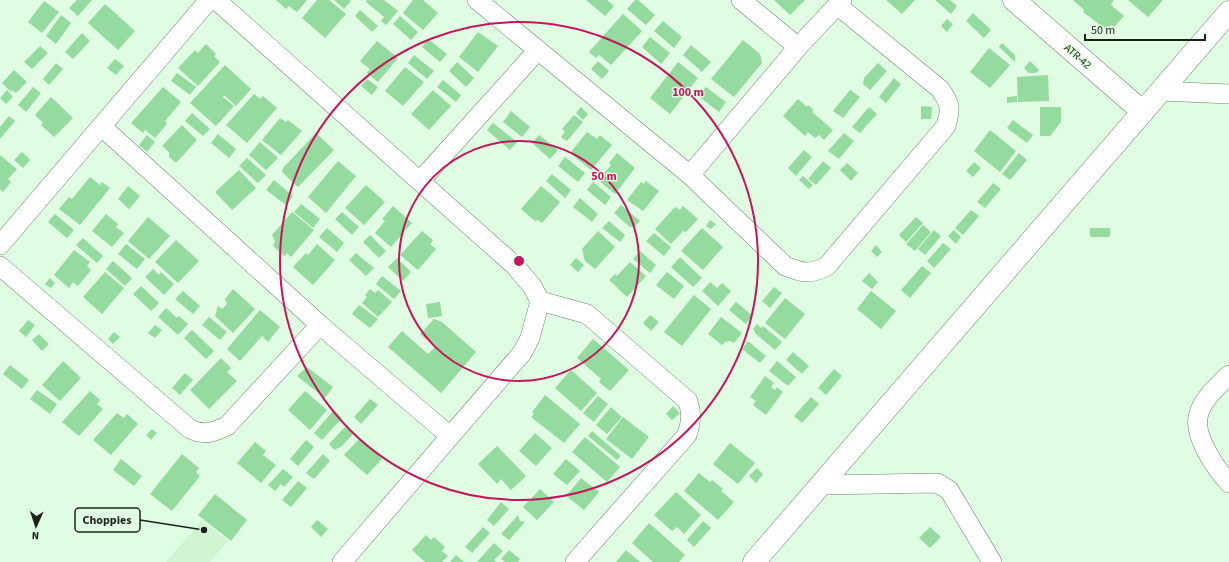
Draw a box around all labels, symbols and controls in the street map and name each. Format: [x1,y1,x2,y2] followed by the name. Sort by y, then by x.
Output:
[1085,16,1205,42] scale bar
[1091,22,1115,39] text: 50 m
[1061,40,1094,72] street label: ATR-42
[672,84,704,101] text: 100 m
[591,168,617,185] text: 50 m
[512,254,526,268] centre of rings
[16,506,56,546] north arrow
[75,508,140,532] callout: Choppies
[82,512,132,529] text: Choppies
[31,528,40,543] text: N

